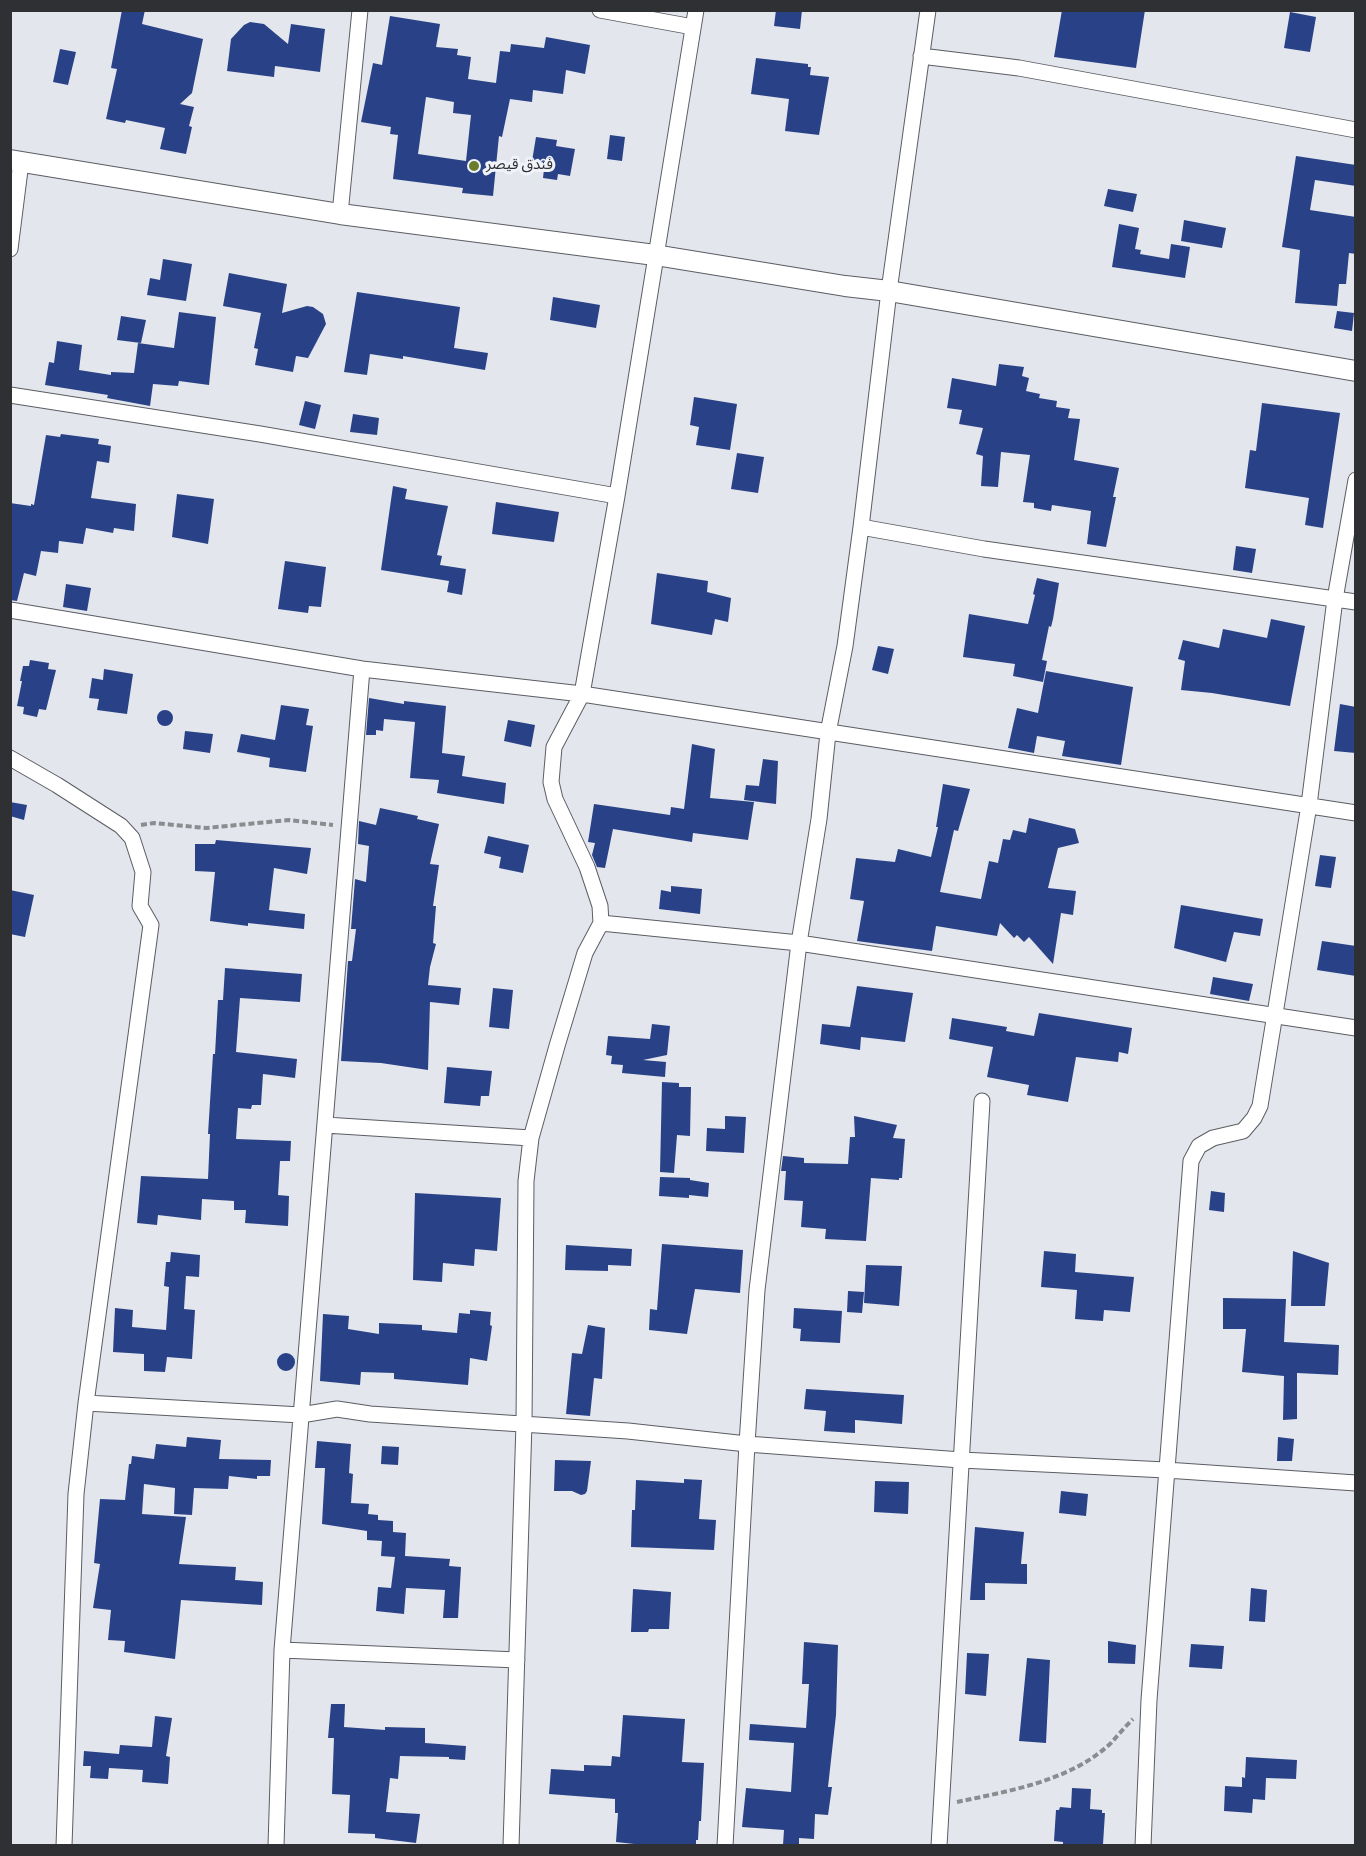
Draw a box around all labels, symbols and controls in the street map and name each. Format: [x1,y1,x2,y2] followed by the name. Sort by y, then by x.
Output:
[486,157,553,175] place label: فندق قيصر
[467,159,481,173] marker: فندق قيصر

